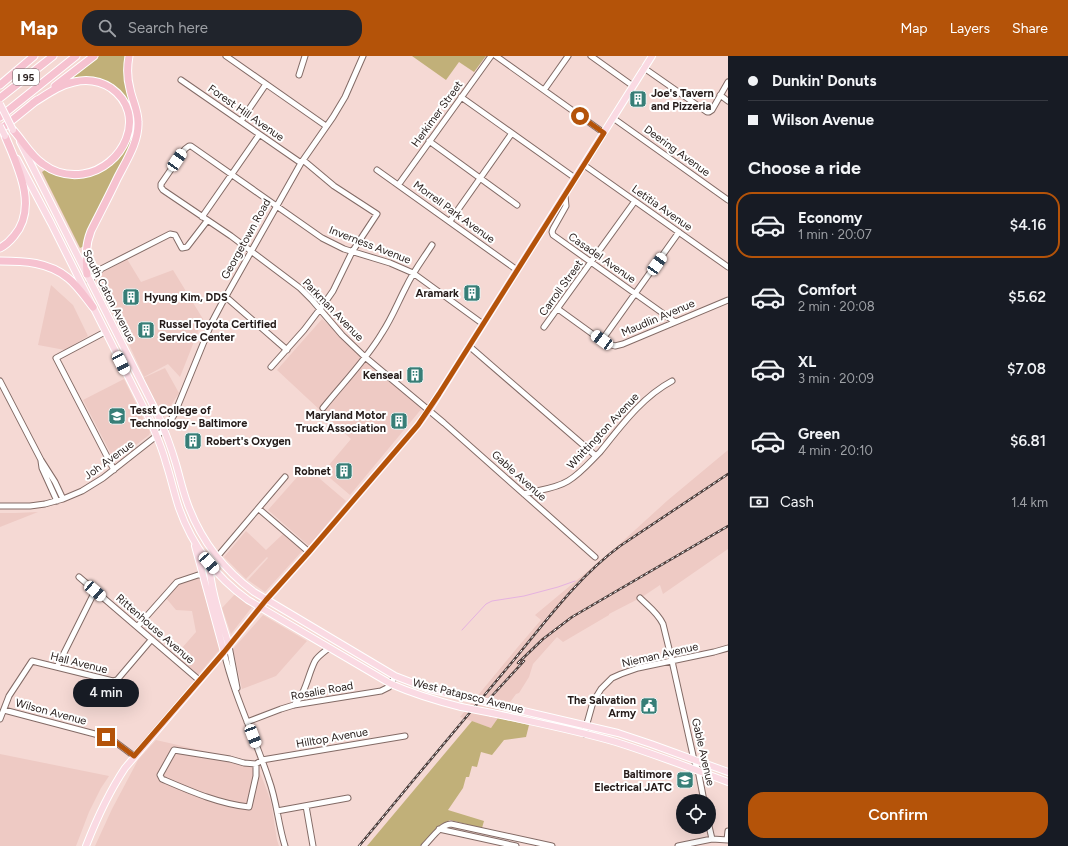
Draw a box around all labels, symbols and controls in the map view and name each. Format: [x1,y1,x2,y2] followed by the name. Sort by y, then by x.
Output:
[82,10,362,46] search box
[20,17,58,40] text: Map
[96,17,118,39] icon: search
[128,19,208,37] text: Search here
[900,20,928,37] text: Map
[950,20,990,37] text: Layers
[1012,20,1048,37] text: Share
[13,69,39,85] road number: I 95
[772,72,877,90] text: Dunkin' Donuts
[409,78,465,150] street label: Herkimer Street
[206,82,286,144] street label: Forest Hill Avenue
[651,87,714,113] place label: Joe's Tavern and Pizzeria
[628,89,648,109] building icon: Joe's Tavern and Pizzeria
[571,107,589,125] route start
[772,111,874,129] text: Wilson Avenue
[641,123,713,179] street label: Deering Avenue
[165,147,189,173] car
[748,157,861,179] text: Choose a ride
[411,178,497,246] street label: Morrell Park Avenue
[629,182,695,234] street label: Letitia Avenue
[218,196,274,282] street label: Georgetown Road
[750,207,786,243] icon: car
[798,209,863,227] text: Economy
[1010,216,1046,234] text: $4.16
[327,223,413,267] street label: Inverness Avenue
[798,227,872,242] text: 1 min · 20:07
[566,230,638,286] street label: Casadel Avenue
[80,247,138,345] street label: South Caton Avenue
[645,251,669,277] car
[536,258,586,318] street label: Carroll Street
[300,276,366,344] street label: Parkman Avenue
[750,279,786,315] icon: car
[798,281,857,299] text: Comfort
[462,283,482,303] building icon: Aramark
[121,287,141,307] building icon: Hyung Kim, DDS
[416,287,459,300] place label: Aramark
[1008,288,1046,306] text: $5.62
[144,291,228,304] place label: Hyung Kim, DDS
[619,297,697,339] street label: Maudlin Avenue
[798,299,875,314] text: 2 min · 20:08
[159,318,277,344] place label: Russel Toyota Certified Service Center
[136,320,156,340] building icon: Russel Toyota Certified Service Center
[589,328,615,352] car
[110,350,132,376] car
[750,351,786,387] icon: car
[798,353,816,371] text: XL
[1007,360,1046,378] text: $7.08
[405,365,425,385] building icon: Kenseal
[363,369,402,382] place label: Kenseal
[798,371,874,386] text: 3 min · 20:09
[564,390,642,472] street label: Whittington Avenue
[130,404,247,430] place label: Tesst College of Technology - Baltimore
[107,406,127,426] school or university icon: Tesst College of Technology - Baltimore
[296,409,387,435] place label: Maryland Motor Truck Association
[389,411,409,431] building icon: Maryland Motor Truck Association
[750,423,786,459] icon: car
[798,425,840,443] text: Green
[183,431,203,451] building icon: Robert's Oxygen
[1010,432,1046,450] text: $6.81
[206,435,291,448] place label: Robert's Oxygen
[82,438,136,482] street label: Joh Avenue
[798,443,873,458] text: 4 min · 20:10
[489,448,549,504] street label: Gable Avenue
[334,461,354,481] building icon: Robnet
[294,465,332,478] place label: Robnet
[748,491,770,513] icon: cash
[780,493,814,511] text: Cash
[1011,495,1048,510] text: 1.4 km
[197,550,221,576] car
[82,579,108,603] car
[113,591,197,667] street label: Rittenhouse Avenue
[620,640,700,670] street label: Nieman Avenue
[49,650,109,676] street label: Hall Avenue
[411,676,525,716] street label: West Patapsco Avenue
[73,679,139,707] callout: 4 min
[290,679,354,703] street label: Rosalie Road
[89,685,123,700] text: 4 min
[568,694,637,720] place label: The Salvation Army
[14,696,88,728] street label: Wilson Avenue
[639,696,659,716] public building icon: The Salvation Army
[689,717,717,787] street label: Gable Avenue
[243,723,263,749] car
[295,725,369,751] street label: Hilltop Avenue
[97,728,115,746] route end
[594,768,672,794] place label: Baltimore Electrical JATC
[675,770,695,790] school or university icon: Baltimore Electrical JATC
[748,792,1048,838] button: Confirm
[676,794,716,834] map controls
[676,794,716,834] button: locate

